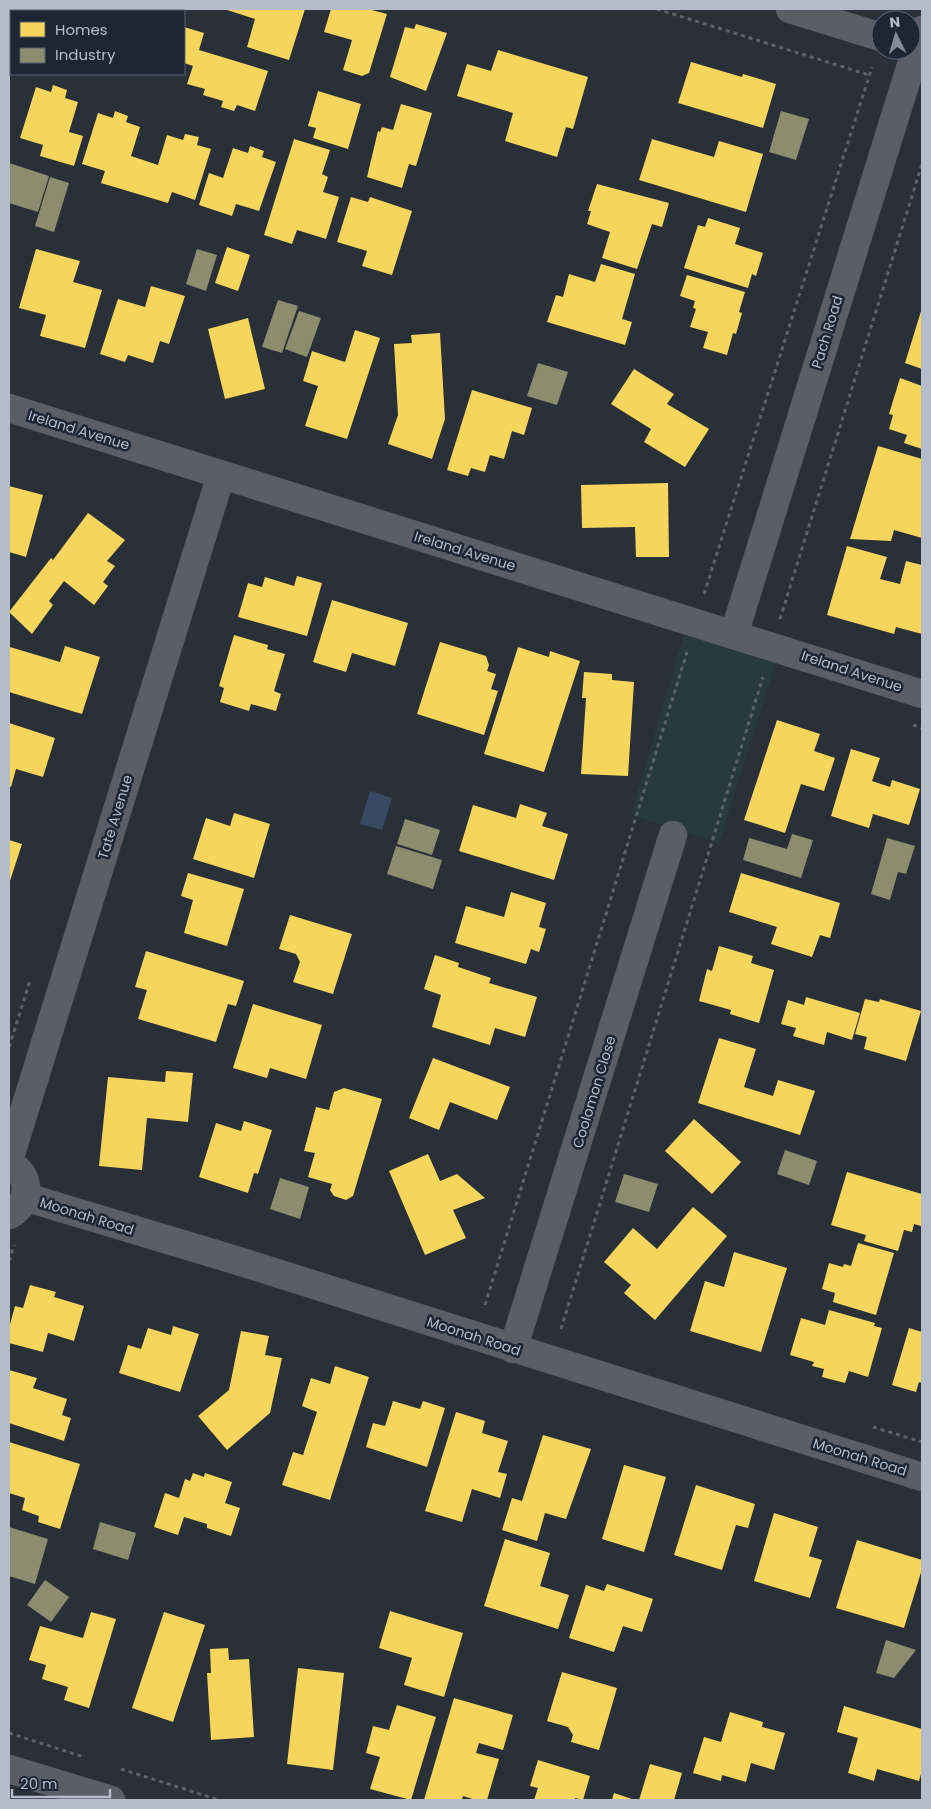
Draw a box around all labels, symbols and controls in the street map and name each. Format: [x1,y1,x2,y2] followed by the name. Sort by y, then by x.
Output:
[10,10,185,75] legend
[871,10,921,60] north arrow
[889,12,901,32] text: N
[55,19,108,40] text: Homes
[55,44,116,65] text: Industry
[806,293,848,371] street label: Pach Road
[26,405,132,455] street label: Ireland Avenue
[412,526,518,576] street label: Ireland Avenue
[799,645,905,697] street label: Ireland Avenue
[93,772,137,862] street label: Tate Avenue
[567,1033,621,1151] street label: Coolomon Close
[37,1192,137,1240] street label: Moonah Road
[425,1311,523,1361] street label: Moonah Road
[810,1433,910,1481] street label: Moonah Road
[12,1766,110,1798] scale bar
[20,1773,58,1794] text: 20 m

